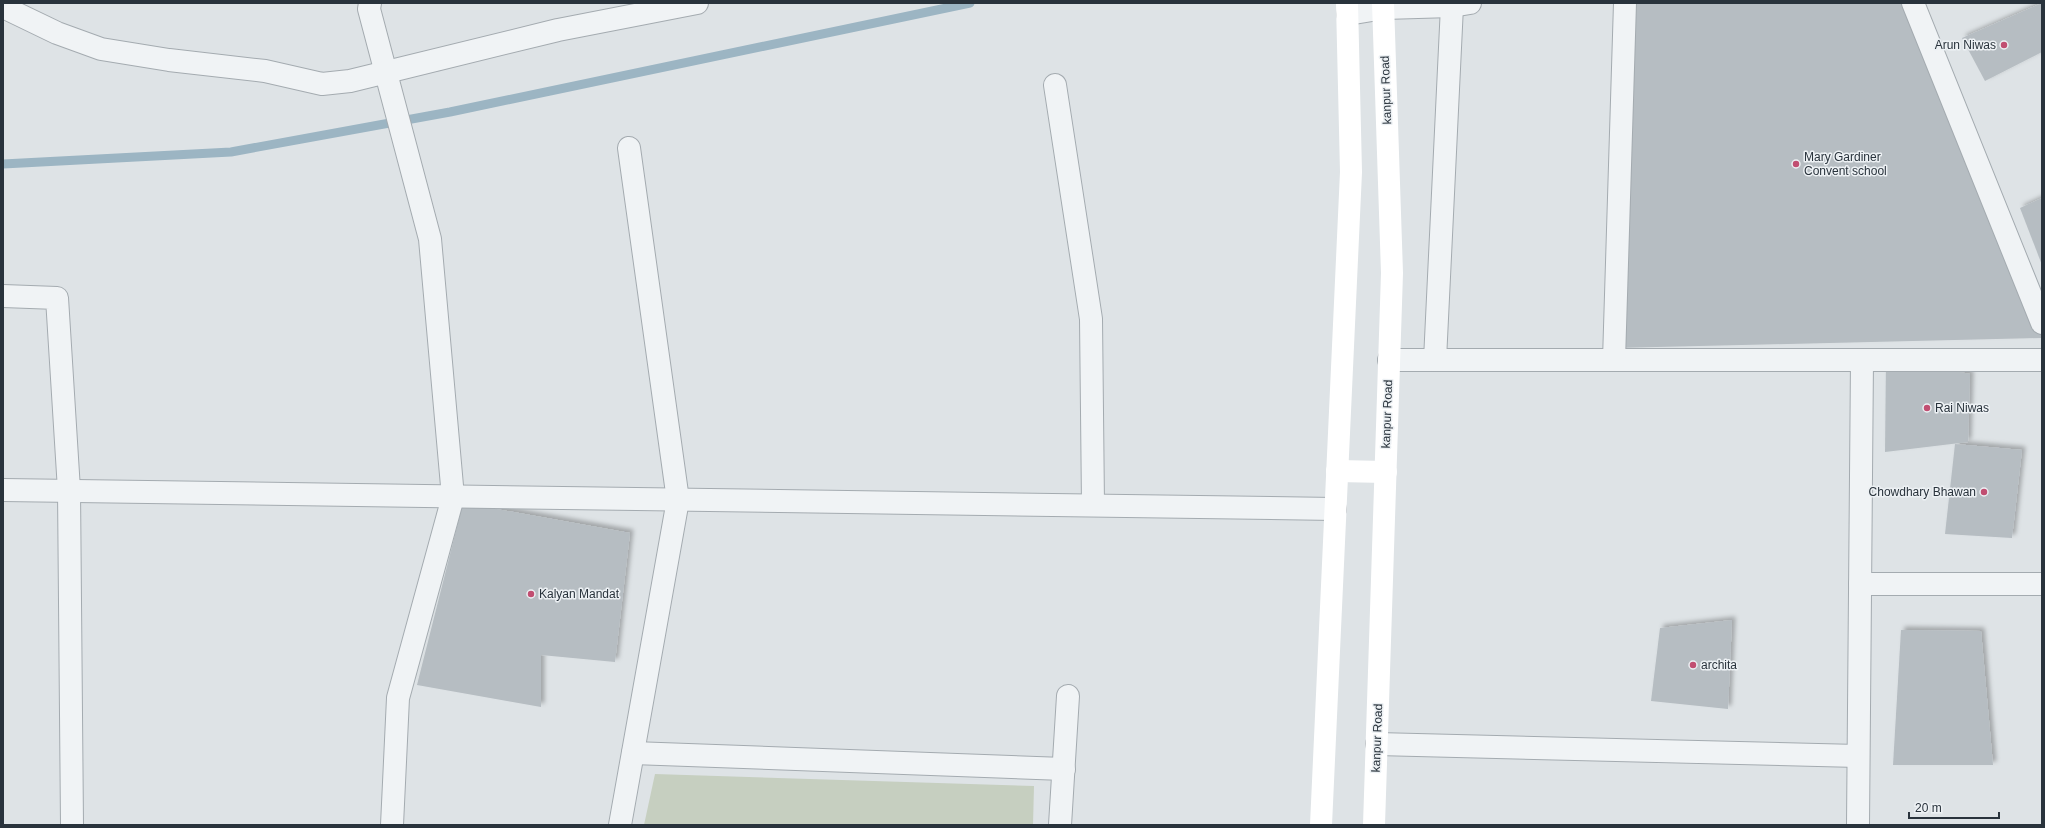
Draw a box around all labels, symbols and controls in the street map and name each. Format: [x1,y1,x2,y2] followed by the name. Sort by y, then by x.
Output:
[1935,38,1996,52] place label: Arun Niwas
[1999,40,2009,50] marker: Arun Niwas
[1378,55,1394,125] street label: kanpur Road
[1804,150,1887,178] place label: Mary Gardiner Convent school
[1791,159,1801,169] marker: Mary Gardiner Convent school
[1379,379,1395,449] street label: kanpur Road
[1935,401,1989,415] place label: Rai Niwas
[1922,403,1932,413] marker: Rai Niwas
[1869,485,1976,499] place label: Chowdhary Bhawan
[1979,487,1989,497] marker: Chowdhary Bhawan
[539,587,620,601] place label: Kalyan Mandat
[526,589,536,599] marker: Kalyan Mandat
[1701,658,1737,672] place label: archita
[1688,660,1698,670] marker: archita
[1369,703,1385,773] street label: kanpur Road
[1909,794,1999,820] scale bar
[1915,801,1942,815] text: 20 m

